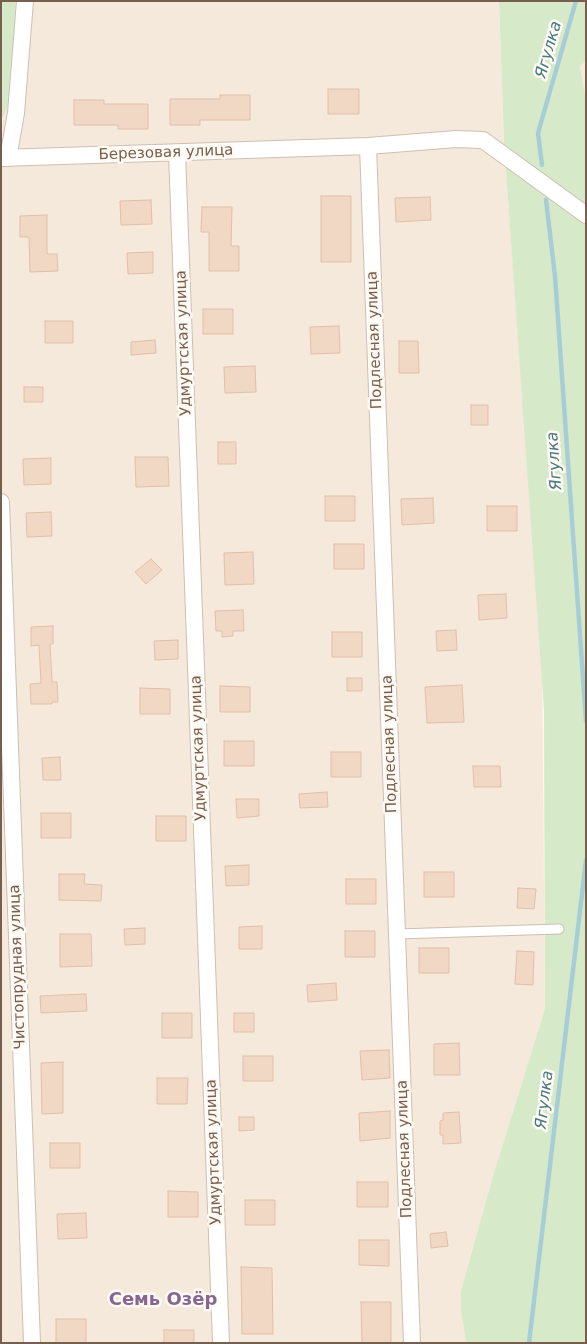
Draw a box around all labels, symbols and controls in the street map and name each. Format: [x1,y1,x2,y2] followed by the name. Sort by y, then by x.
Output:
[532,19,566,81] water label: Ягулка
[98,142,234,164] street label: Березовая улица
[172,270,196,416] street label: Удмуртская улица
[364,271,386,409] street label: Подлесная улица
[543,431,567,491] water label: Ягулка
[187,675,211,821] street label: Удмуртская улица
[379,675,401,813] street label: Подлесная улица
[6,884,30,1050] street label: Чистопрудная улица
[532,1070,558,1130] water label: Ягулка
[202,1079,226,1225] street label: Удмуртская улица
[394,1080,416,1218] street label: Подлесная улица
[109,1289,217,1311] district label: Семь Озёр

